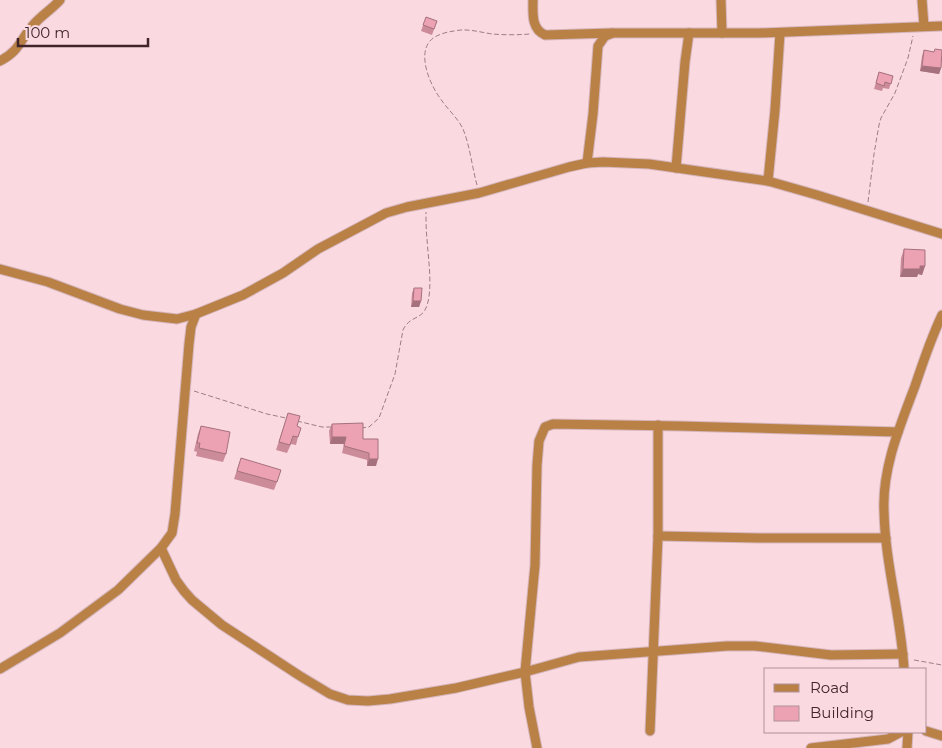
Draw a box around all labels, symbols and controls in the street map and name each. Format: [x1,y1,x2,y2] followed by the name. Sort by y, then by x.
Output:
[18,15,148,47] scale bar
[25,23,70,42] text: 100 m
[764,668,927,733] legend
[810,678,849,697] text: Road
[810,703,874,722] text: Building

